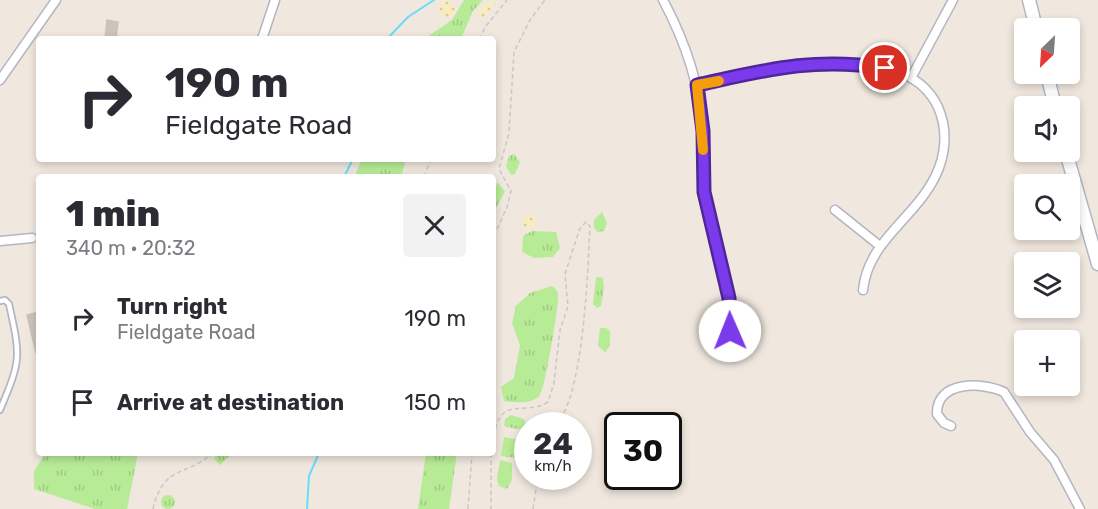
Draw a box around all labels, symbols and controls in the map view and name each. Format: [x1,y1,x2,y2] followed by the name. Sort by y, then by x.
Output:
[1014,18,1080,84] north arrow
[1014,18,1080,396] map controls
[859,42,910,93] pin
[868,51,901,84] icon: arrive
[165,58,289,108] text: 190 m
[66,60,144,138] icon: right
[1014,96,1080,162] button: sound
[165,109,352,141] text: Fieldgate Road
[1014,174,1080,240] button: search
[66,192,160,235] text: 1 min
[403,194,466,257] button: close
[66,236,196,260] text: 340 m · 20:32
[1014,252,1080,318] button: layers
[117,293,227,320] text: Turn right
[698,299,762,363] position arrow
[66,302,99,335] icon: right
[405,305,466,332] text: 190 m
[117,320,256,344] text: Fieldgate Road
[1014,330,1080,396] button: +
[66,386,99,419] icon: arrive
[117,389,344,416] text: Arrive at destination
[405,389,466,416] text: 150 m
[604,412,682,490] speed limit sign: 30
[533,426,573,462] text: 24
[534,457,572,475] text: km/h

